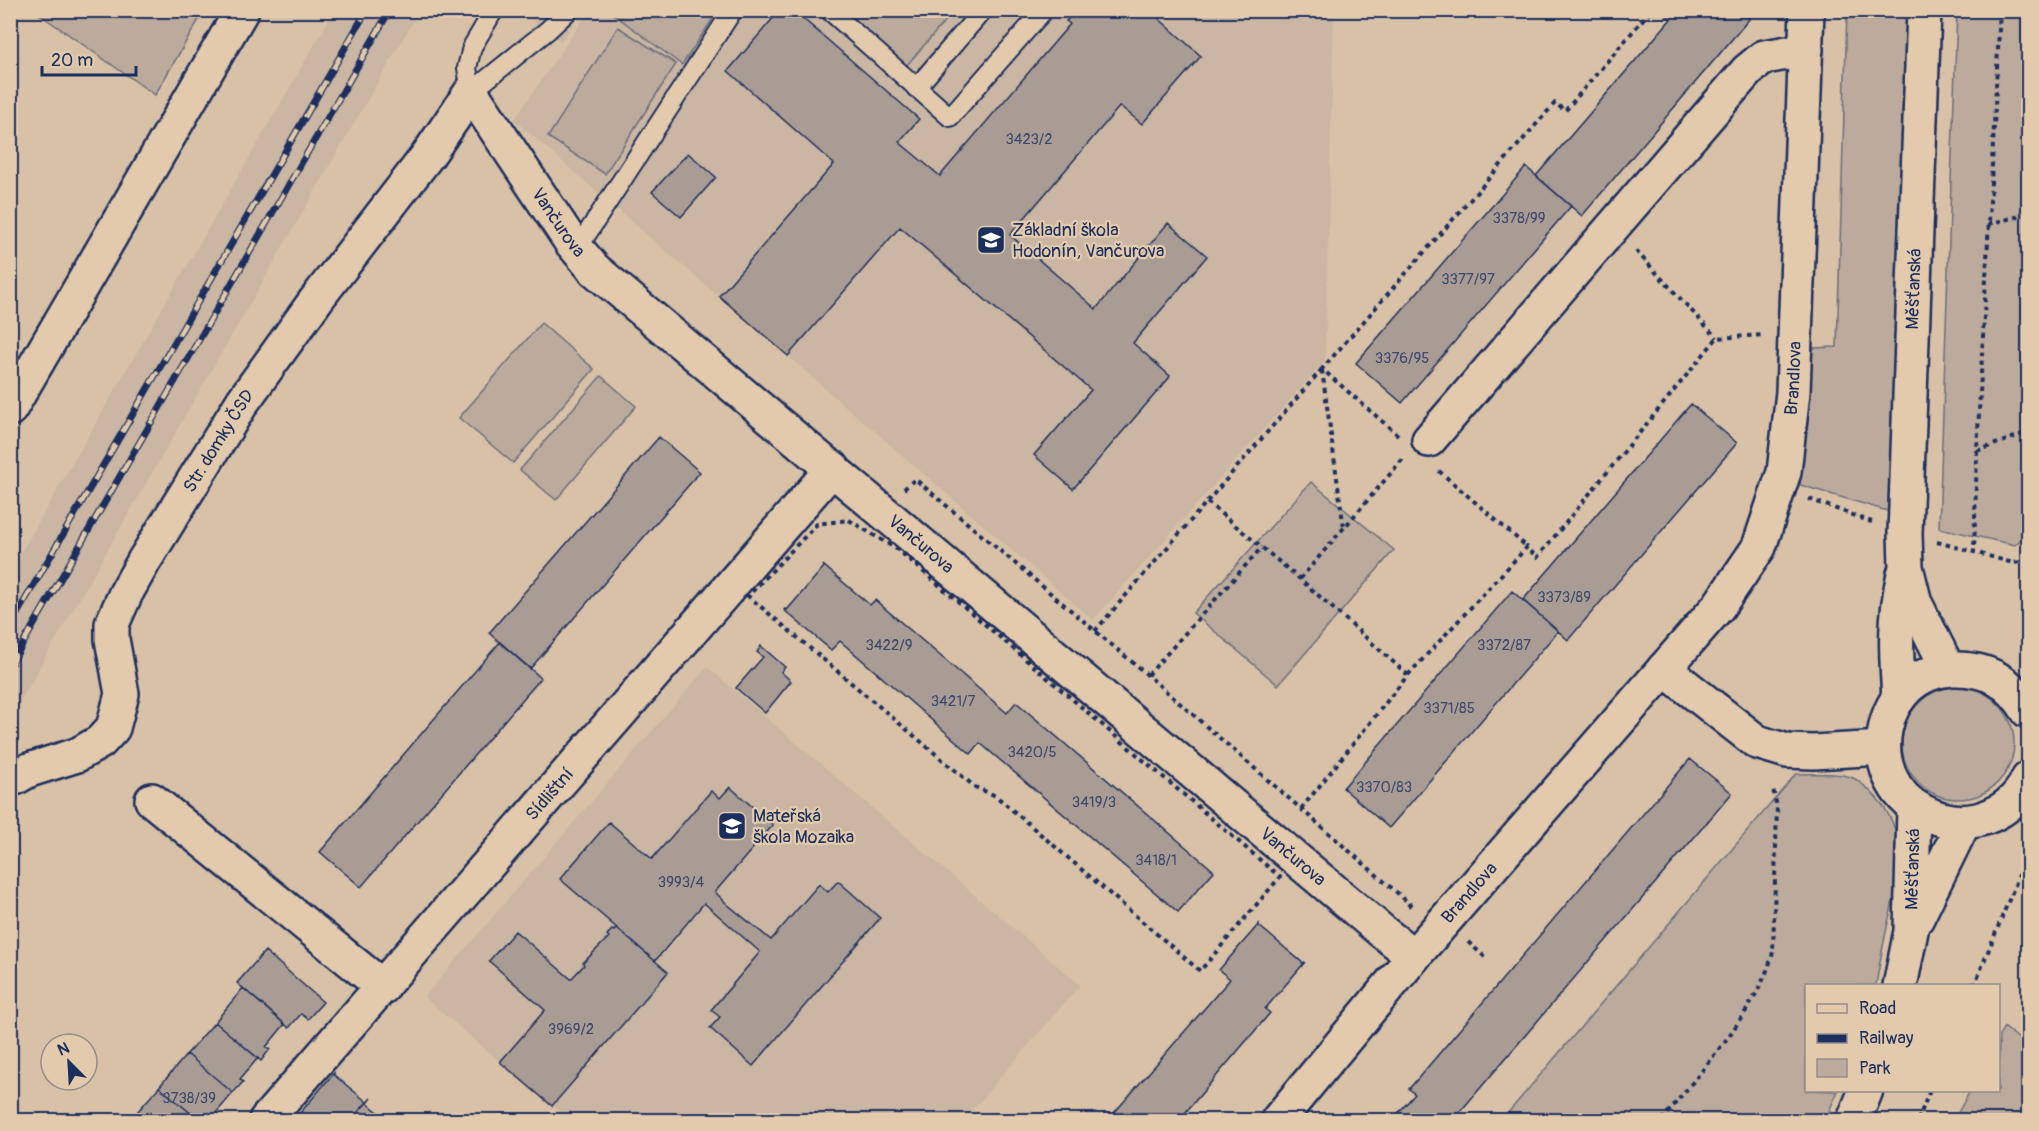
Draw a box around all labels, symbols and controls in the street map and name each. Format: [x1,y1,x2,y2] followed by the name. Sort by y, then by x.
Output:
[42,39,136,77] scale bar
[51,49,93,72] text: 20 m
[1005,130,1053,149] house number: 3423/2
[526,183,590,262] street label: Vančurova
[1492,209,1546,228] house number: 3378/99
[1012,219,1164,263] place label: Základní škola Hodonín, Vančurova
[975,224,1007,256] school or university icon: Základní škola Hodonín, Vančurova
[1901,248,1927,330] street label: Měšťanská
[1441,270,1495,289] house number: 3377/97
[1779,341,1806,416] street label: Brandlova
[1375,349,1429,368] house number: 3376/95
[178,385,259,497] street label: Str. domky ČSD
[883,510,959,578] street label: Vančurova
[1537,588,1591,607] house number: 3373/89
[866,636,912,655] house number: 3422/9
[1477,636,1531,655] house number: 3372/87
[931,692,975,711] house number: 3421/7
[1423,699,1475,718] house number: 3371/85
[1007,743,1057,762] house number: 3420/5
[520,763,579,825] street label: Sídlištní
[1356,778,1412,797] house number: 3370/83
[1072,793,1116,812] house number: 3419/3
[753,805,854,849] place label: Mateřská škola Mozaika
[716,810,748,842] school or university icon: Mateřská škola Mozaika
[1255,822,1331,891] street label: Vančurova
[1900,828,1925,910] street label: Měšťanská
[1135,851,1177,870] house number: 3418/1
[1436,857,1502,928] street label: Brandlova
[658,873,704,892] house number: 3993/4
[1805,984,2000,1092] legend
[1859,997,1896,1020] text: Road
[548,1020,594,1039] house number: 3969/2
[1859,1027,1914,1050] text: Railway
[39,1032,99,1092] north arrow
[54,1038,72,1061] text: N
[1859,1057,1891,1080] text: Park
[162,1089,216,1108] house number: 3738/39

